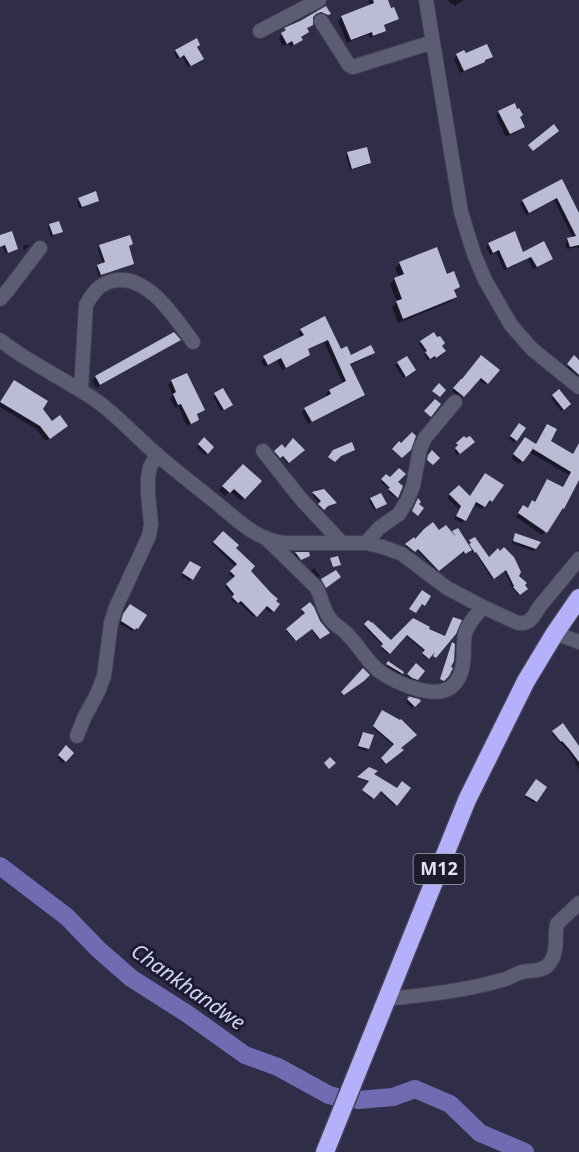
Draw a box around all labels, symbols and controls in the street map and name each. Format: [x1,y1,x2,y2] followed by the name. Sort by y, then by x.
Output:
[414,854,464,884] road number: M12
[126,937,251,1036] water label: Chankhandwe

